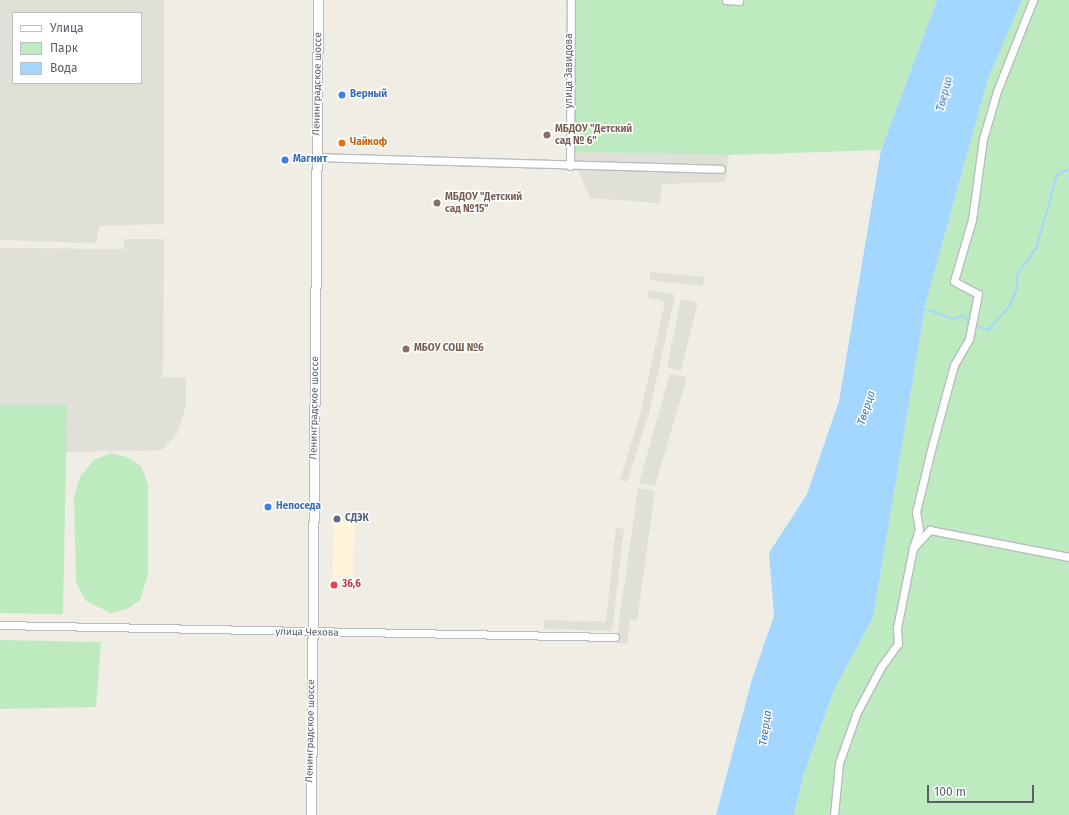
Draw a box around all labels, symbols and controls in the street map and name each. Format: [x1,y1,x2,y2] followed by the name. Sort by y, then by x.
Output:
[12,12,142,84] legend
[50,21,84,35] text: Улица
[311,32,325,136] street label: Ленинградское шоссе
[564,33,576,109] street label: улица Завидова
[50,41,78,55] text: Парк
[50,61,77,75] text: Вода
[934,75,956,113] water label: Тверца
[350,89,387,101] place label: Верный
[337,90,347,100] marker: Верный
[555,123,632,146] place label: МБДОУ "Детский сад № 6"
[542,130,552,140] marker: МБДОУ "Детский сад № 6"
[350,137,387,149] place label: Чайкоф
[337,138,347,148] marker: Чайкоф
[293,154,327,166] place label: Магнит
[280,155,290,165] marker: Магнит
[445,191,522,214] place label: МБДОУ "Детский сад №15"
[432,198,442,208] marker: МБДОУ "Детский сад №15"
[414,343,484,355] place label: МБОУ СОШ №6
[401,344,411,354] marker: МБОУ СОШ №6
[308,356,322,460] street label: Ленинградское шоссе
[855,389,879,427] water label: Тверца
[276,501,321,513] place label: Непоседа
[263,502,273,512] marker: Непоседа
[345,513,369,525] place label: СДЭК
[332,514,342,524] marker: СДЭК
[342,579,361,591] place label: 36,6
[329,580,339,590] marker: 36,6
[275,626,339,640] street label: улица Чехова
[304,679,318,783] street label: Ленинградское шоссе
[757,709,775,747] water label: Тверца
[929,777,1036,803] scale bar
[934,785,966,799] text: 100 m

